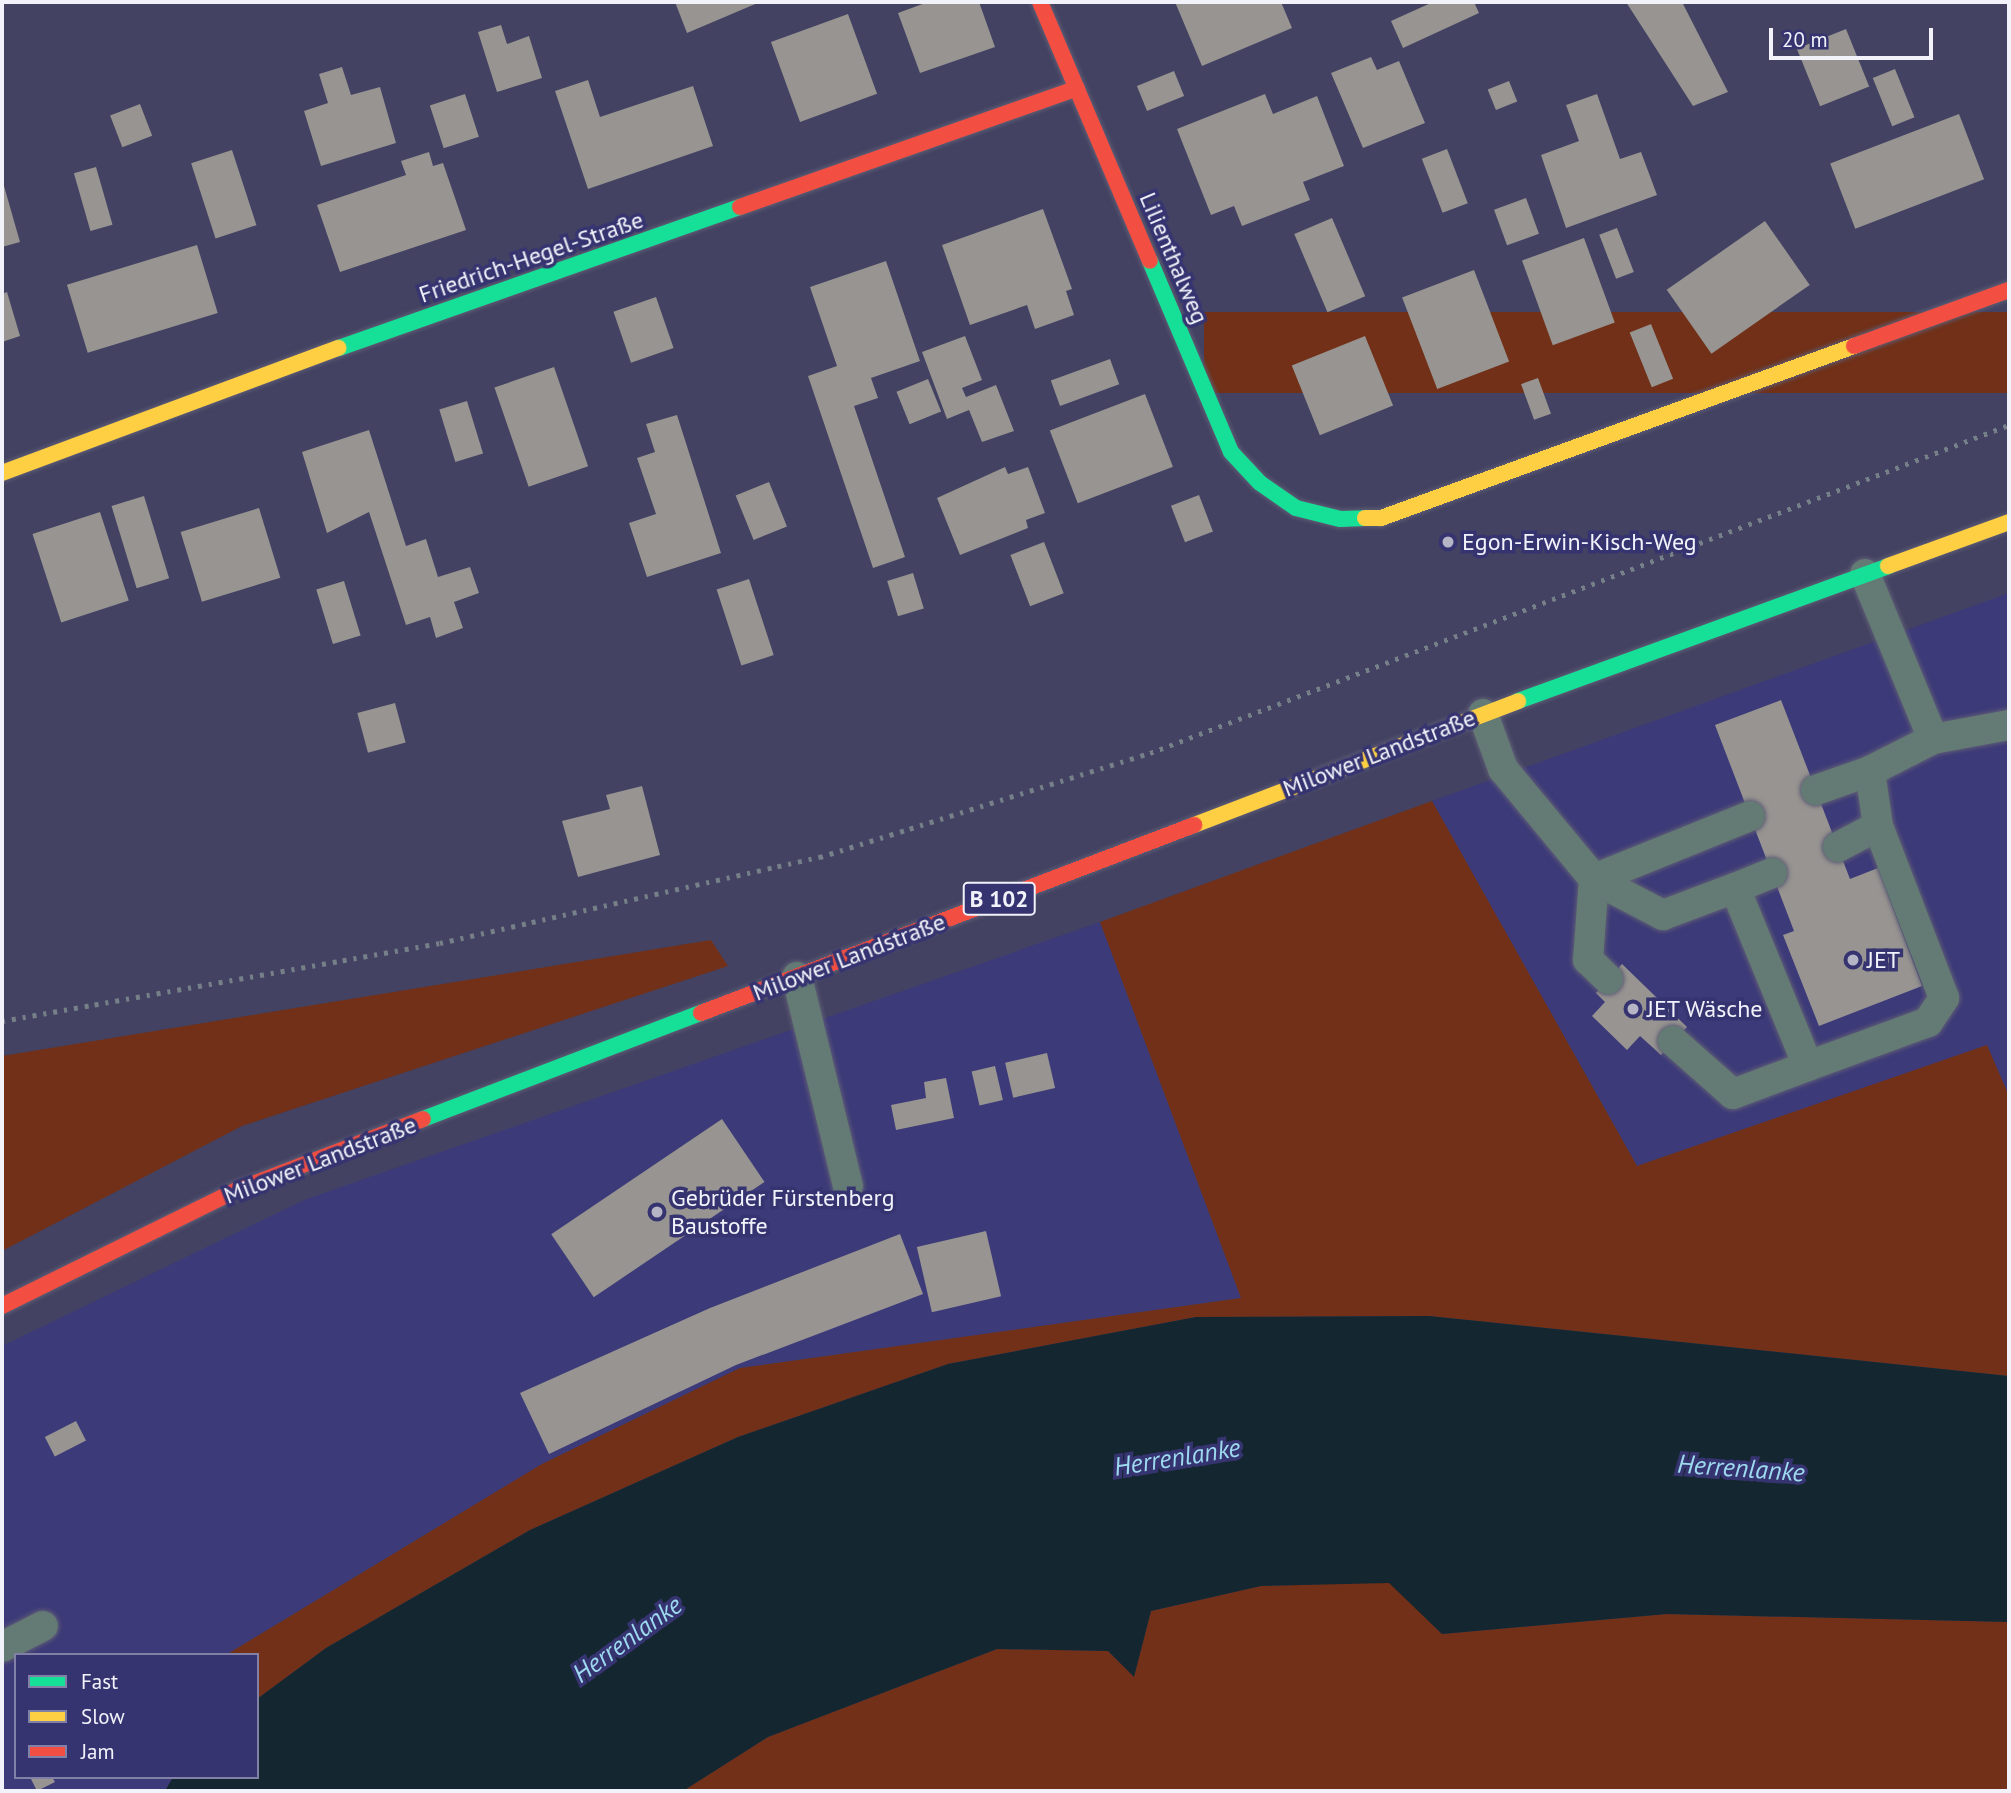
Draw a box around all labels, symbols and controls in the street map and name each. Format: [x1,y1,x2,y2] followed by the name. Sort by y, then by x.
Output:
[1773,14,1938,58] scale bar
[1782,26,1828,53] text: 20 m
[1133,188,1215,328] street label: Lilienthalweg
[415,205,647,309] street label: Friedrich-Hegel-Straße
[1462,528,1697,556] place label: Egon-Erwin-Kisch-Weg
[1440,534,1456,550] marker: Egon-Erwin-Kisch-Weg
[1279,703,1479,803] street label: Milower Landstraße
[962,879,1036,918] road number: B 102
[749,907,949,1007] street label: Milower Landstraße
[1867,946,1900,974] place label: JET
[1845,952,1861,968] marker: JET
[1647,995,1764,1023] place label: JET Wäsche
[1625,1001,1641,1017] marker: JET Wäsche
[220,1110,420,1210] street label: Milower Landstraße
[671,1184,895,1240] place label: Gebrüder Fürstenberg Baustoffe
[649,1204,665,1220] marker: Gebrüder Fürstenberg Baustoffe
[1112,1432,1242,1482] water label: Herrenlanke
[1676,1448,1806,1488] water label: Herrenlanke
[566,1589,688,1689] water label: Herrenlanke
[14,1653,259,1779] legend
[81,1668,118,1695] text: Fast
[81,1703,125,1730] text: Slow
[81,1738,115,1765] text: Jam

